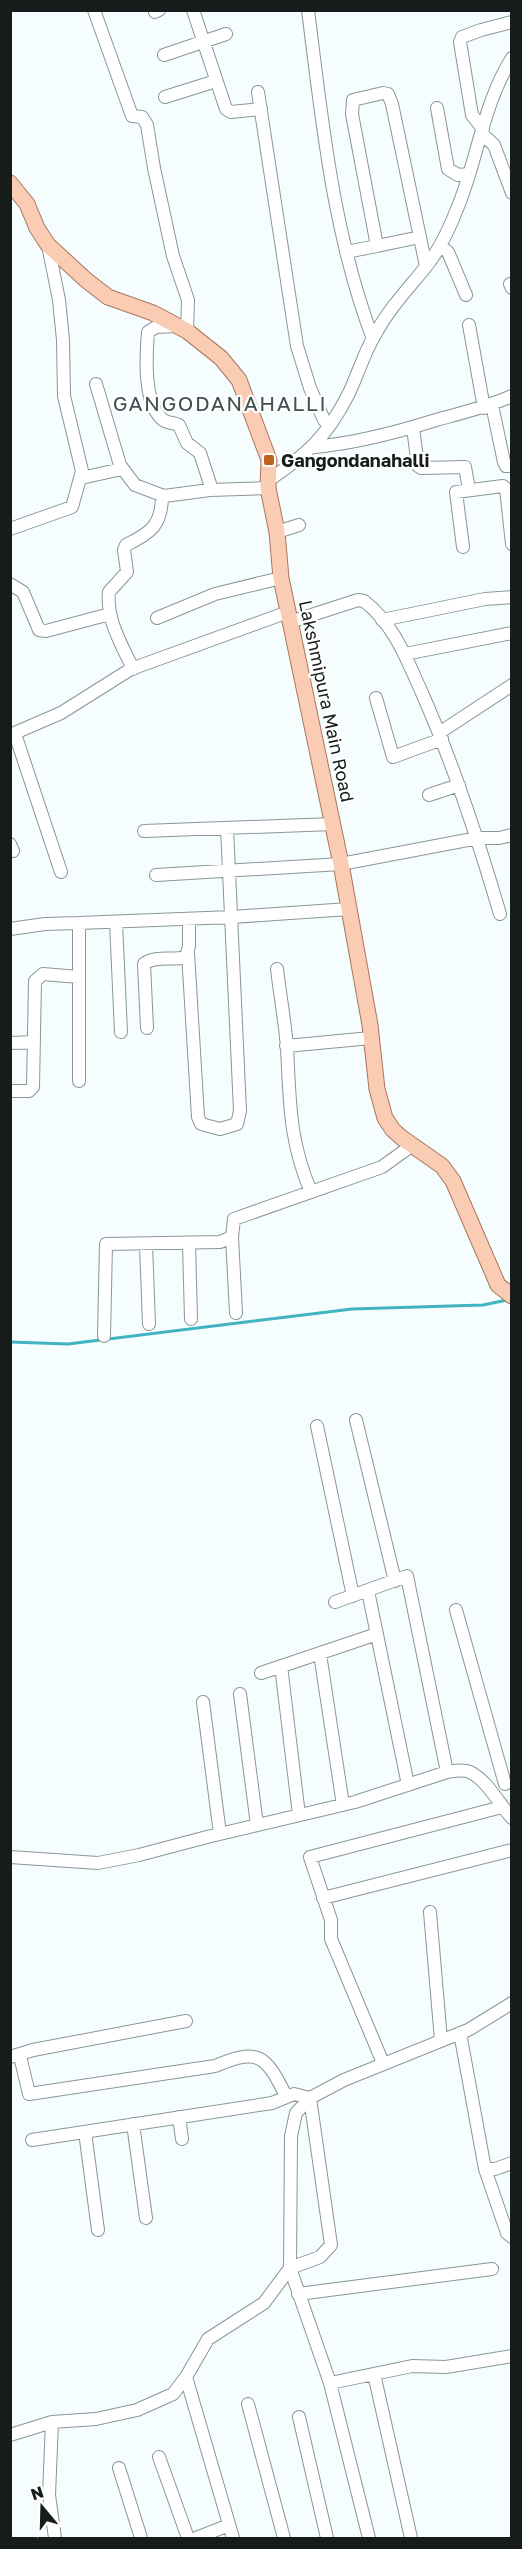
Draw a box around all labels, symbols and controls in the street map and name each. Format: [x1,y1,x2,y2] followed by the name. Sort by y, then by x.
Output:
[113,390,327,416] district label: GANGODANAHALLI
[281,449,430,471] place label: Gangondanahalli
[262,453,276,467] marker: Gangondanahalli
[295,598,359,804] street label: Lakshmipura Main Road
[12,2477,72,2537] north arrow
[28,2481,46,2504] text: N

